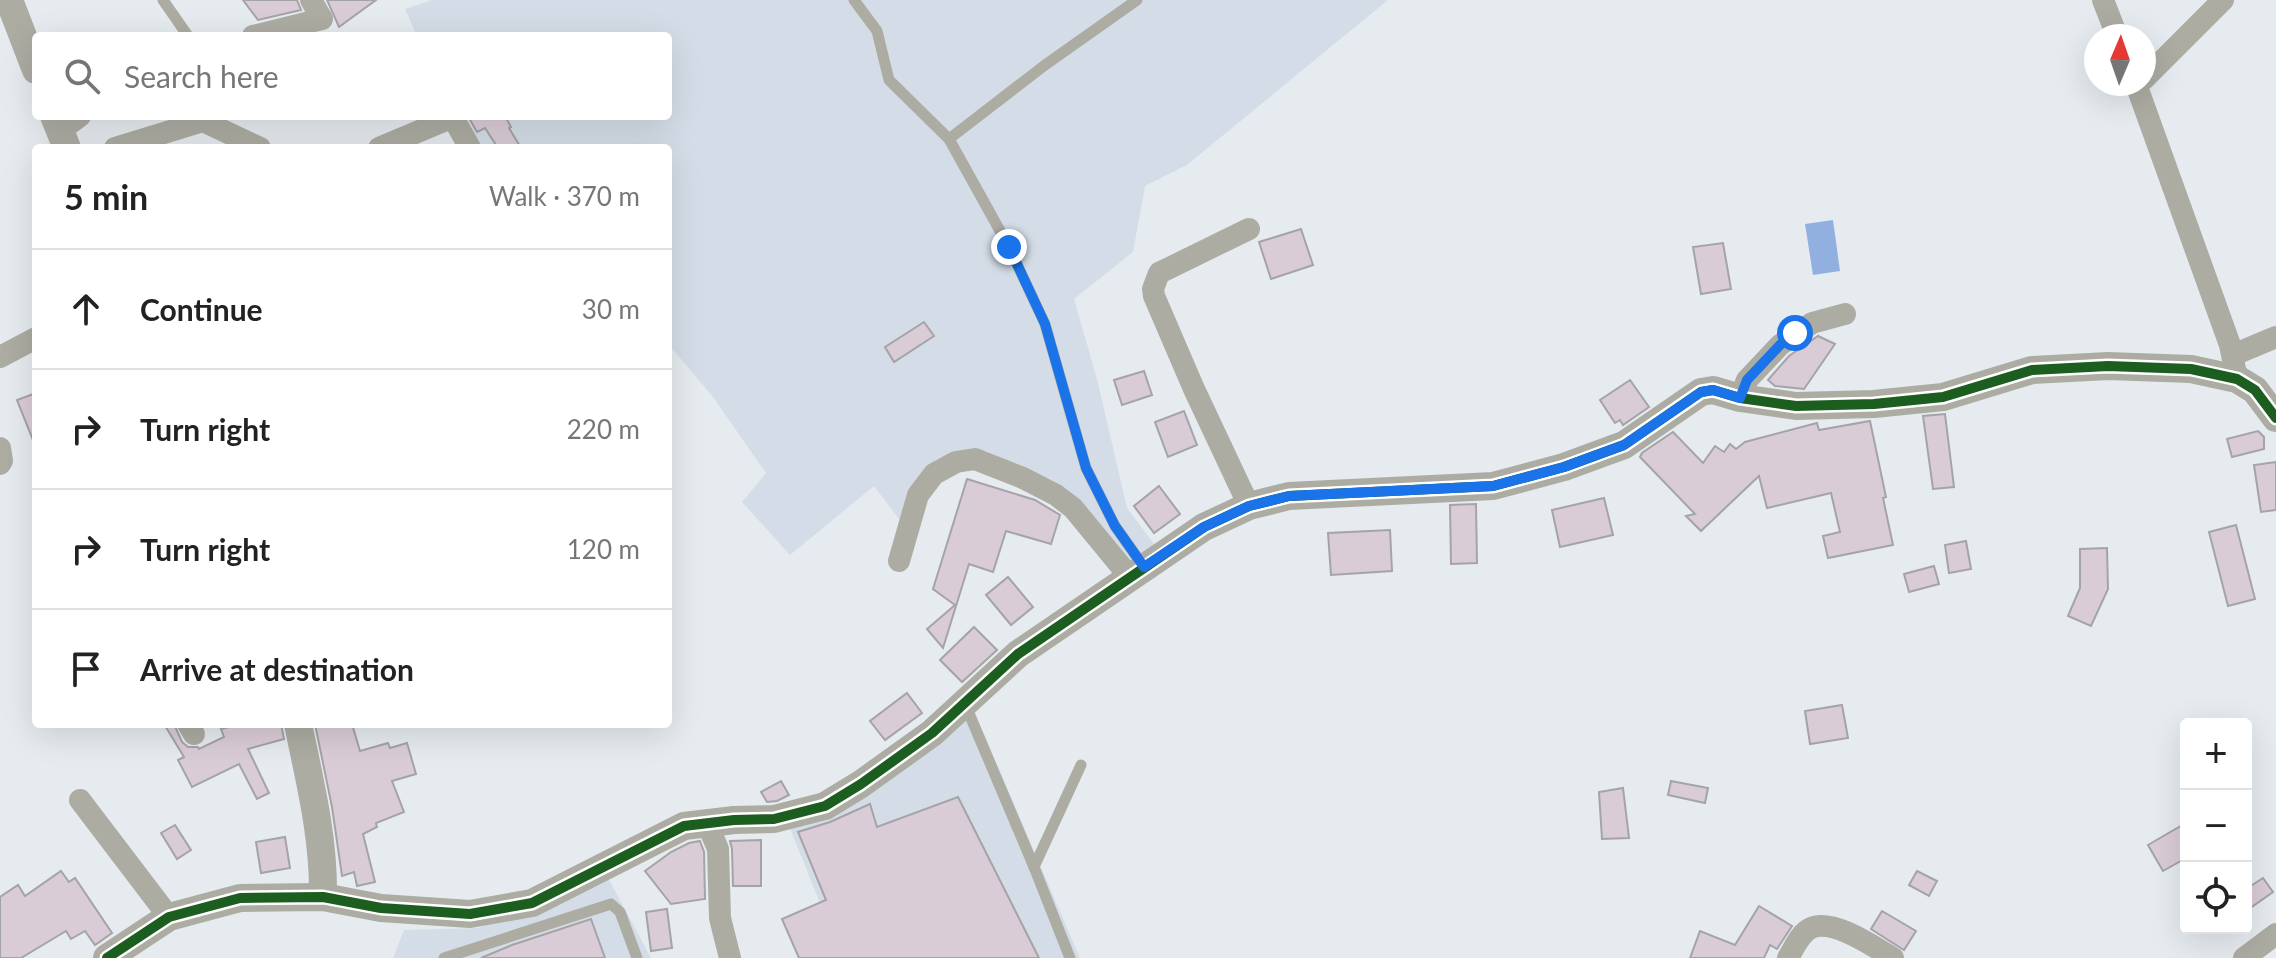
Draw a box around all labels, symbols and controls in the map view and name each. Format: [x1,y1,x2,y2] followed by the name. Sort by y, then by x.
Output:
[2084,24,2156,96] north arrow
[32,32,672,120] search box
[60,54,104,98] icon: search
[124,58,279,94] text: Search here
[64,176,148,217] text: 5 min
[489,180,640,212] text: Walk · 370 m
[991,229,1027,265] route end
[64,287,108,331] icon: ahead
[140,291,263,327] text: Continue
[582,293,640,325] text: 30 m
[1777,315,1813,351] route start
[64,407,108,451] icon: right
[140,411,270,447] text: Turn right
[567,413,640,445] text: 220 m
[64,527,108,571] icon: right
[140,531,270,567] text: Turn right
[567,533,640,565] text: 120 m
[64,647,108,691] icon: arrive
[140,651,414,687] text: Arrive at destination
[2180,718,2252,934] map controls
[2180,718,2252,790] button: +
[2180,790,2252,862] button: −
[2180,862,2252,934] button: locate

